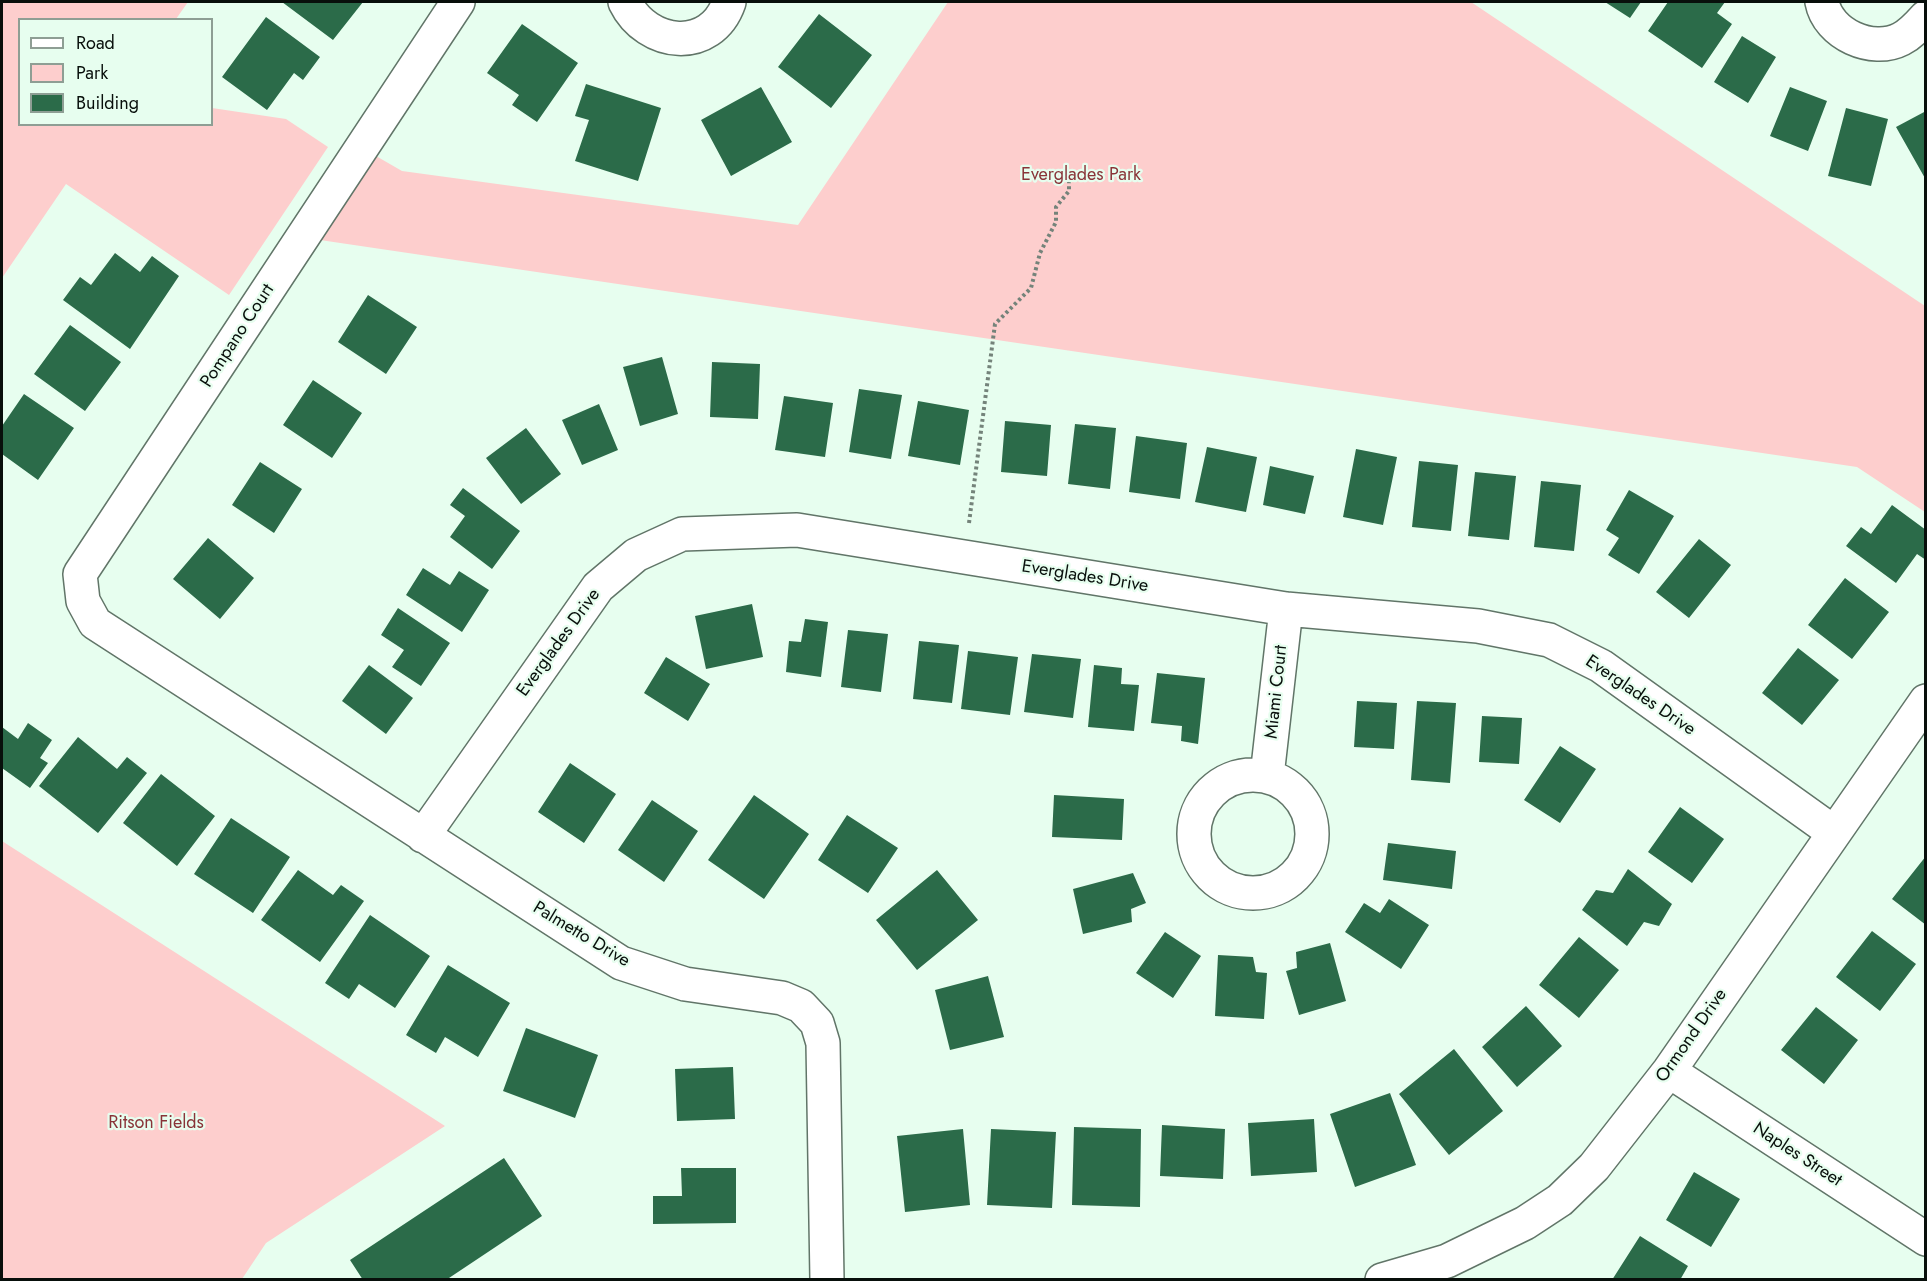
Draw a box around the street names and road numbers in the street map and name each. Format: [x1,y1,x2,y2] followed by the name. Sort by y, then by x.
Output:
[197,280,279,392] street label: Pompano Court
[1020,556,1150,598] street label: Everglades Drive
[513,585,605,701] street label: Everglades Drive
[1261,644,1293,740] street label: Miami Court
[1581,651,1699,741] street label: Everglades Drive
[529,898,633,972] street label: Palmetto Drive
[1652,985,1732,1087] street label: Ormond Drive
[1748,1118,1846,1192] street label: Naples Street

